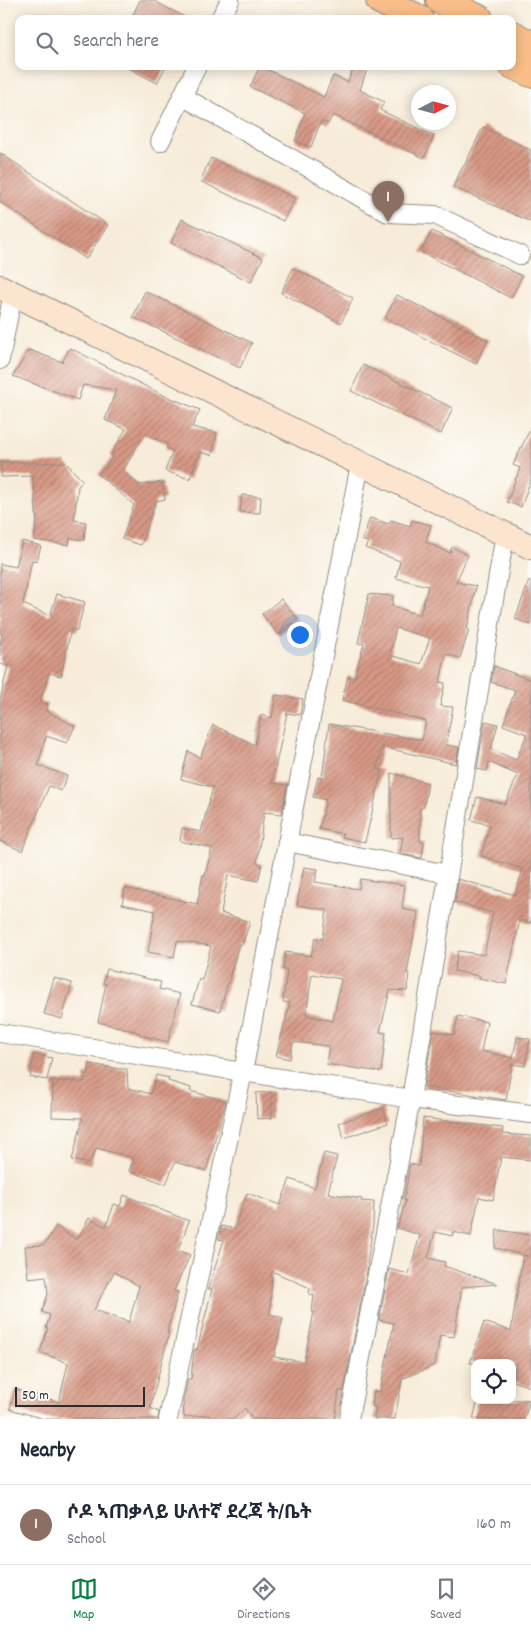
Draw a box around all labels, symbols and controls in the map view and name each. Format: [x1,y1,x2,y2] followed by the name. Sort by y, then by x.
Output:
[15,15,516,70] search box
[33,29,61,57] icon: search
[73,29,159,56] text: Search here
[411,85,456,130] north arrow
[372,181,404,222] pin: 1
[287,622,313,648] your location
[471,1359,516,1404] map controls
[471,1359,516,1404] button: locate
[15,1384,145,1407] scale bar
[22,1386,49,1406] text: 50 m
[20,1437,75,1467] text: Nearby
[67,1501,312,1528] text: ሶዶ ኣጠቃላይ ሁለተኛ ደረጃ ት/ቤት
[34,1513,38,1536] text: 1
[476,1513,511,1536] text: 160 m
[67,1528,106,1551] text: School
[70,1575,98,1625] tab: Map
[237,1575,290,1625] tab: Directions
[430,1575,461,1625] tab: Saved

